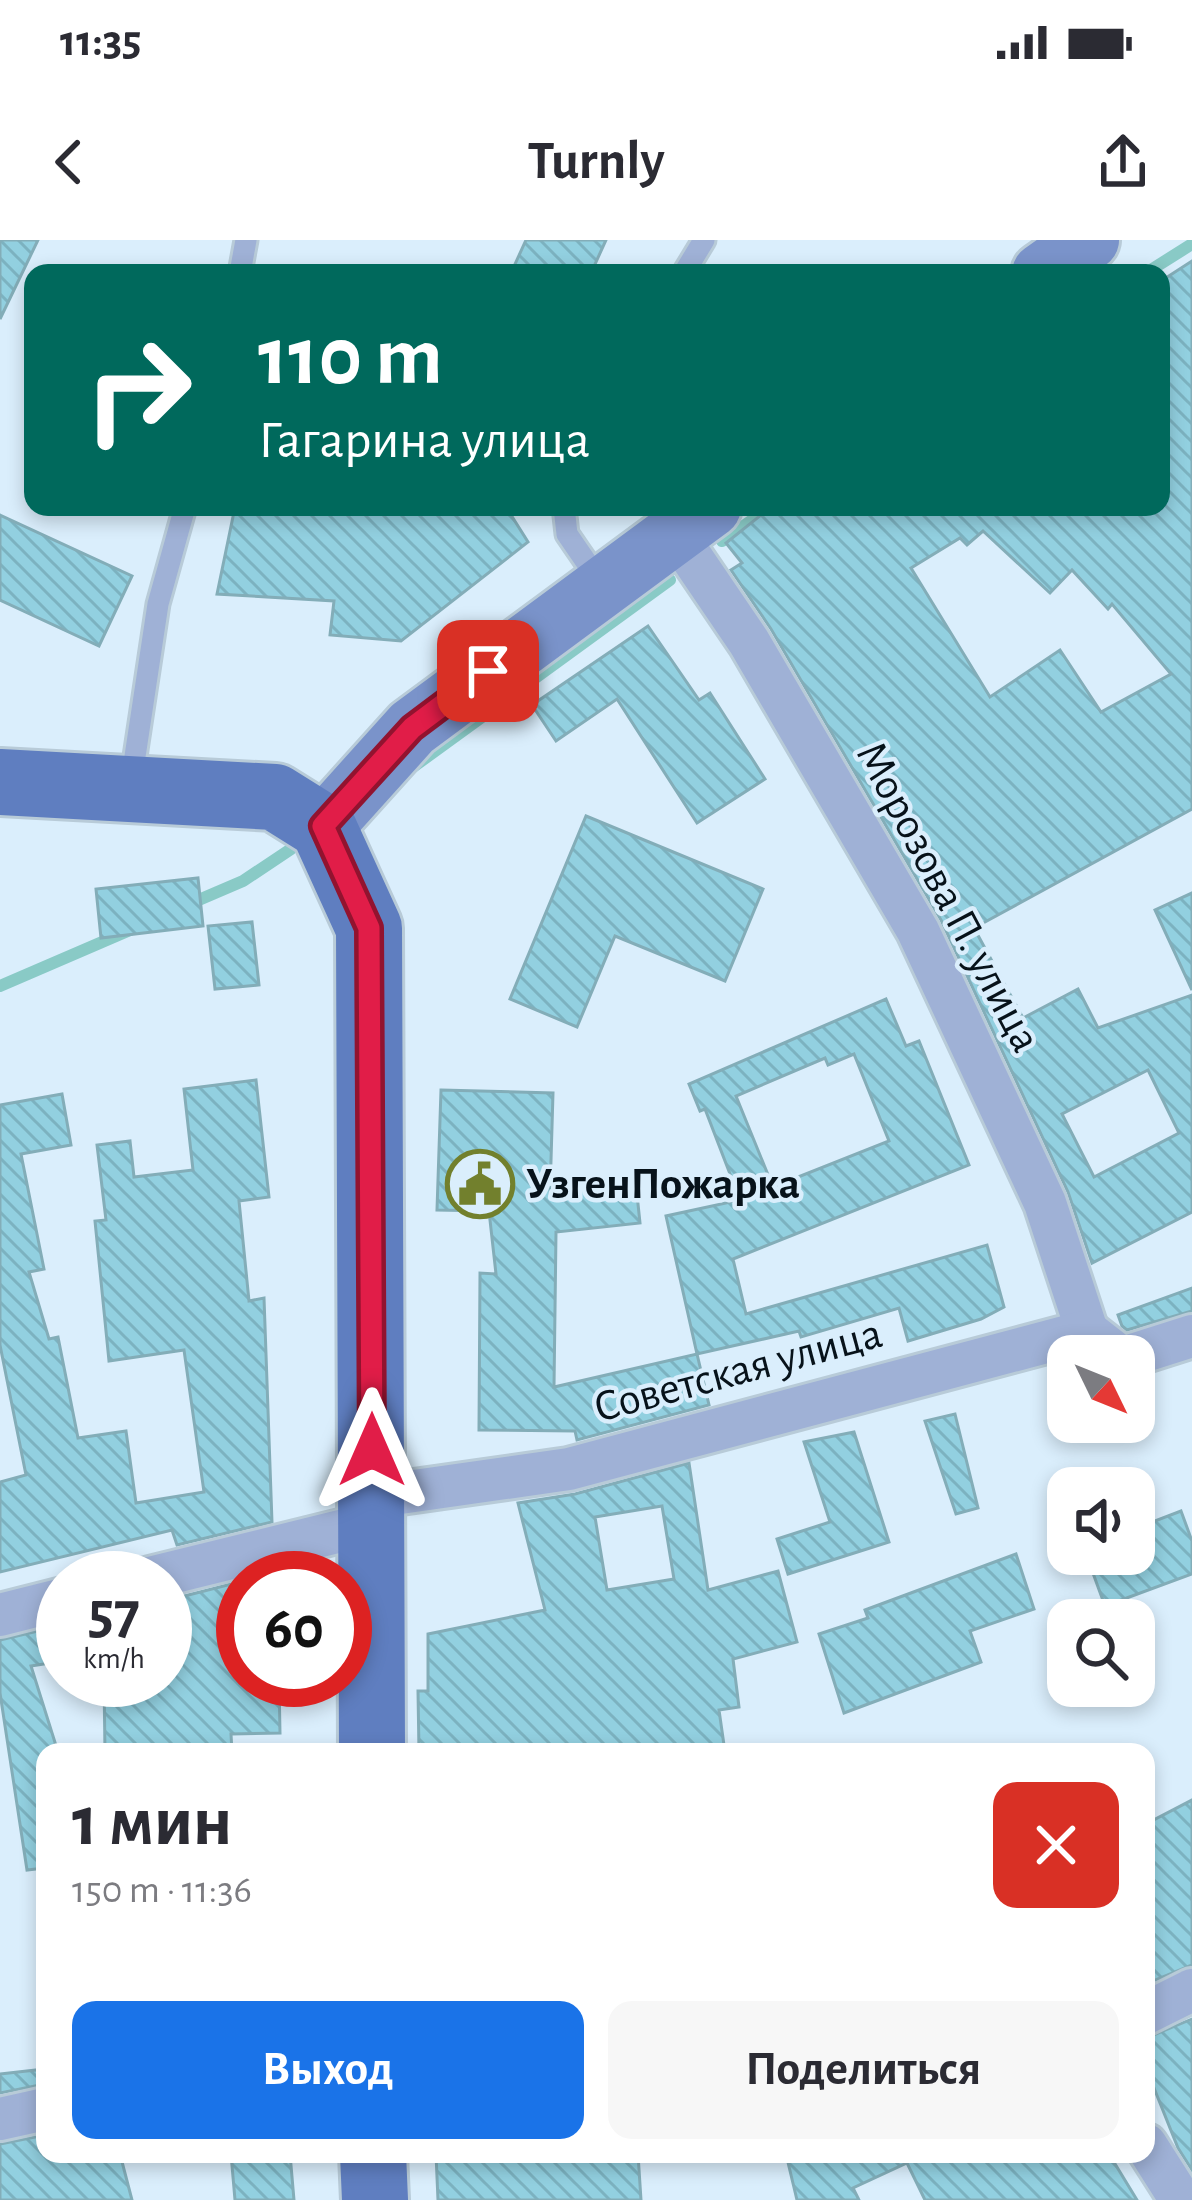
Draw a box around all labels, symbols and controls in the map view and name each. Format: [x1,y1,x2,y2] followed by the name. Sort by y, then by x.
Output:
[60,19,142,64] text: 11:35
[36,129,102,195] icon: back
[1090,129,1156,195] icon: share
[527,135,665,189] text: Turnly
[60,312,216,468] icon: right
[258,316,443,400] text: 110 m
[258,414,590,468] text: Гагарина улица
[437,620,539,722] pin
[455,638,521,704] icon: arrive
[847,735,1049,1059] street label: Морозова П. улица
[445,1149,515,1219] public building icon: УзгенПожарка
[526,1162,800,1207] place label: УзгенПожарка
[589,1311,887,1431] street label: Советская улица
[1047,1335,1155,1443] north arrow
[1047,1335,1155,1707] map controls
[309,1387,435,1513] position arrow
[1047,1467,1155,1575] button: sound
[216,1551,372,1707] speed limit sign: 60
[88,1584,140,1644] text: 57
[1047,1599,1155,1707] button: search
[83,1644,145,1674] text: km/h
[993,1782,1119,1908] button: close
[72,1786,233,1858] text: 1 мин
[72,1871,252,1910] text: 150 m · 11:36
[72,2001,584,2139] button: Выход
[608,2001,1119,2139] button: Поделиться

